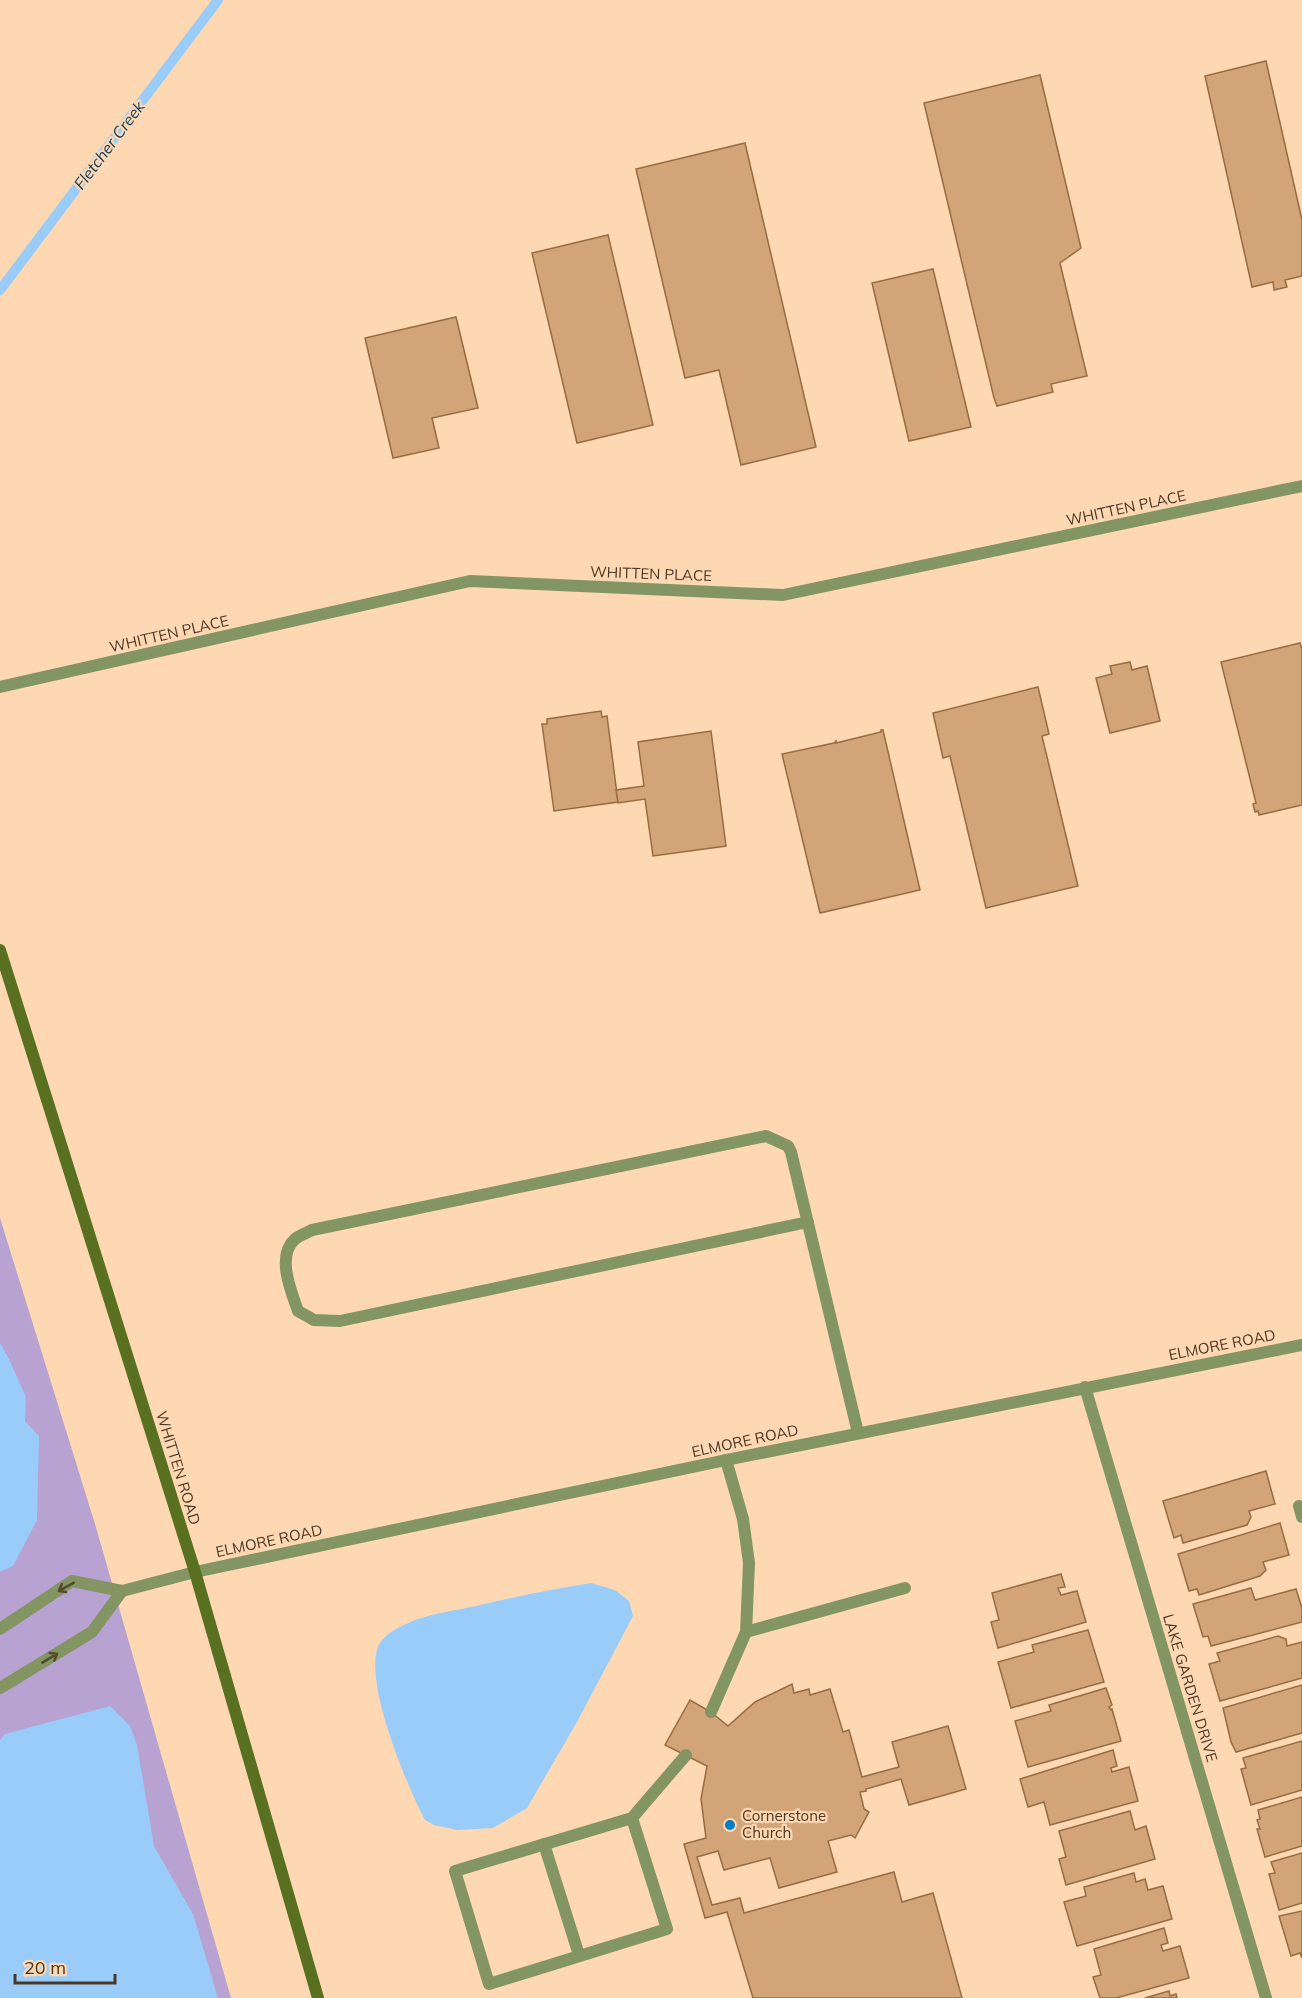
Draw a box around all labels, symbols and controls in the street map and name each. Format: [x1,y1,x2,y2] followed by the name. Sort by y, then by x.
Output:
[69,96,149,193] water label: Fletcher Creek
[1064,486,1188,529] street label: WHITTEN PLACE
[590,562,712,585] street label: WHITTEN PLACE
[107,611,231,656] street label: WHITTEN PLACE
[1167,1325,1277,1364] street label: ELMORE ROAD
[152,1409,205,1527] street label: WHITTEN ROAD
[690,1420,800,1461] street label: ELMORE ROAD
[214,1520,324,1561] street label: ELMORE ROAD
[58,1581,75,1593] one-way arrow
[1159,1612,1222,1764] street label: LAKE GARDEN DRIVE
[41,1651,58,1663] one-way arrow
[742,1806,826,1842] place label: Cornerstone Church
[723,1818,737,1832] marker: Cornerstone Church
[15,1947,116,1985] scale bar
[24,1956,66,1979] text: 20 m

